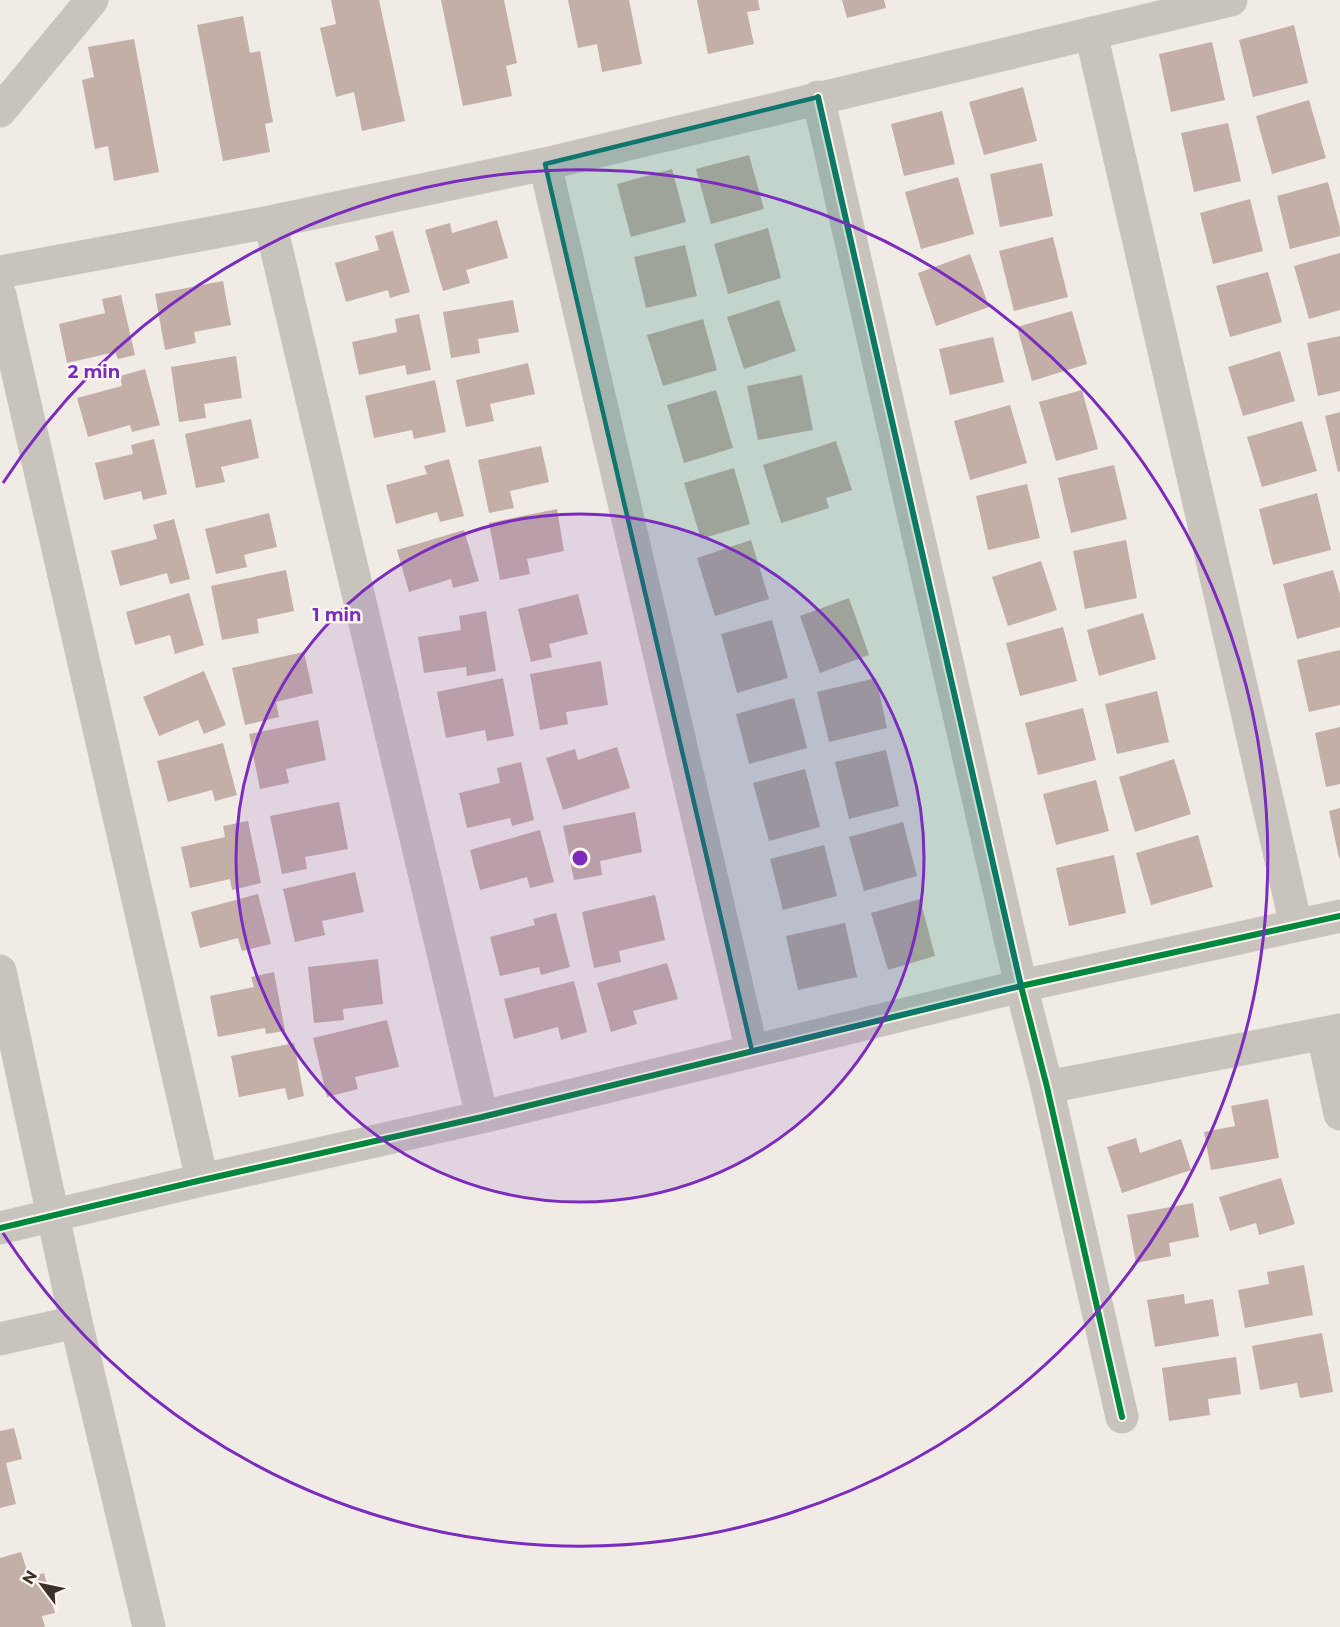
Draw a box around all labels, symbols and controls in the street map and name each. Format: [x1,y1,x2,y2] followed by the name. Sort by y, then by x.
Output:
[68,361,120,383] text: 2 min
[313,604,361,626] text: 1 min
[570,848,590,868] centre of rings
[12,1555,72,1615] north arrow
[18,1567,41,1588] text: N

